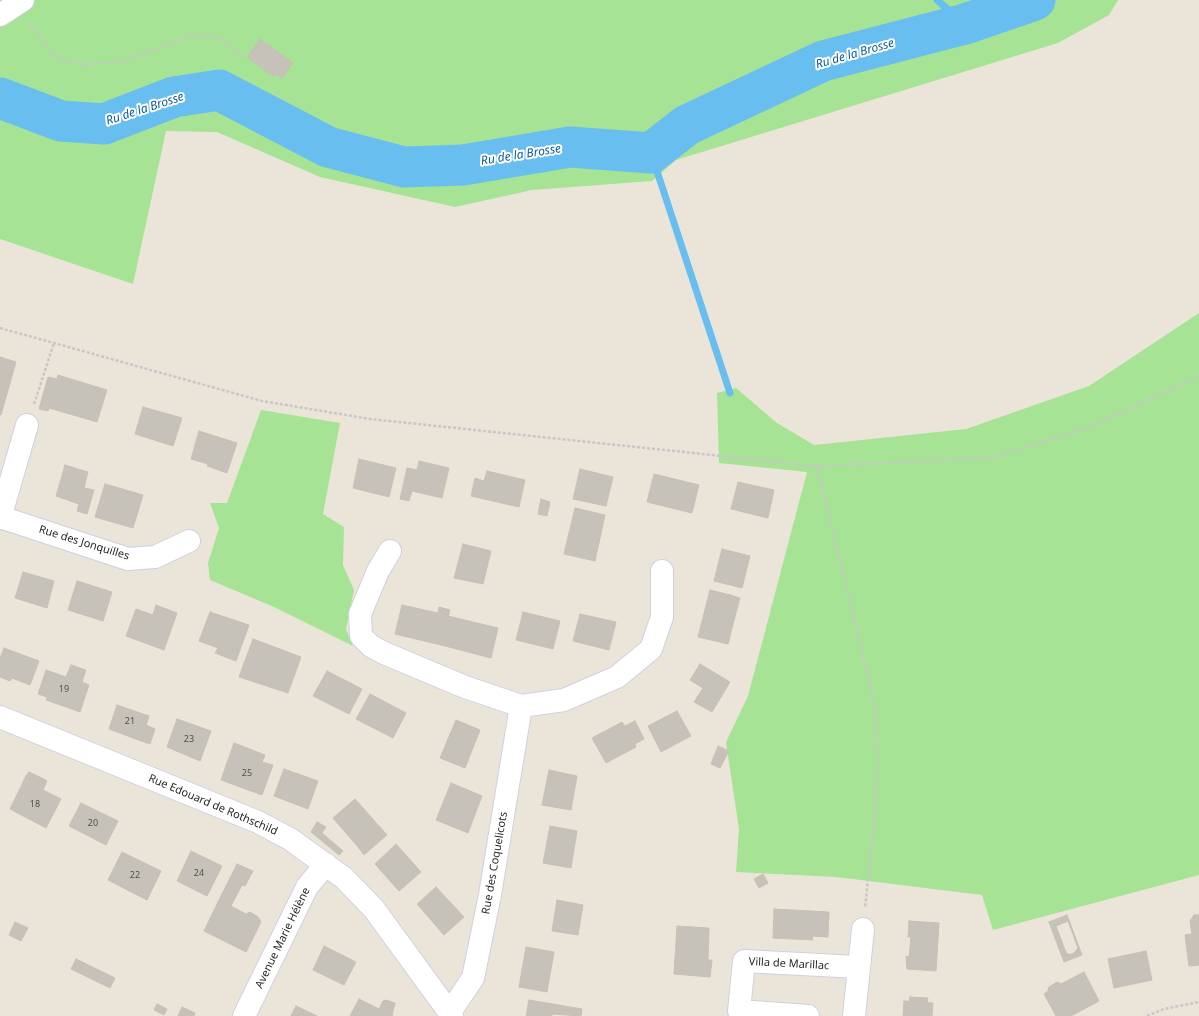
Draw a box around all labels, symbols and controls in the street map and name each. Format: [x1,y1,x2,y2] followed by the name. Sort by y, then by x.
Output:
[814,36,896,72] water label: Ru de la Brosse
[104,90,186,128] water label: Ru de la Brosse
[480,142,562,168] water label: Ru de la Brosse
[37,523,131,563] street label: Rue des Jonquilles
[59,684,69,694] house number: 19
[125,716,135,726] house number: 21
[184,734,194,744] house number: 23
[242,768,252,778] house number: 25
[146,772,280,838] street label: Rue Edouard de Rothschild
[30,799,40,809] house number: 18
[479,811,511,915] street label: Rue des Coquelicots
[88,818,98,828] house number: 20
[194,868,204,878] house number: 24
[130,870,140,880] house number: 22
[253,885,313,991] street label: Avenue Marie Hélène
[748,955,830,973] street label: Villa de Marillac

